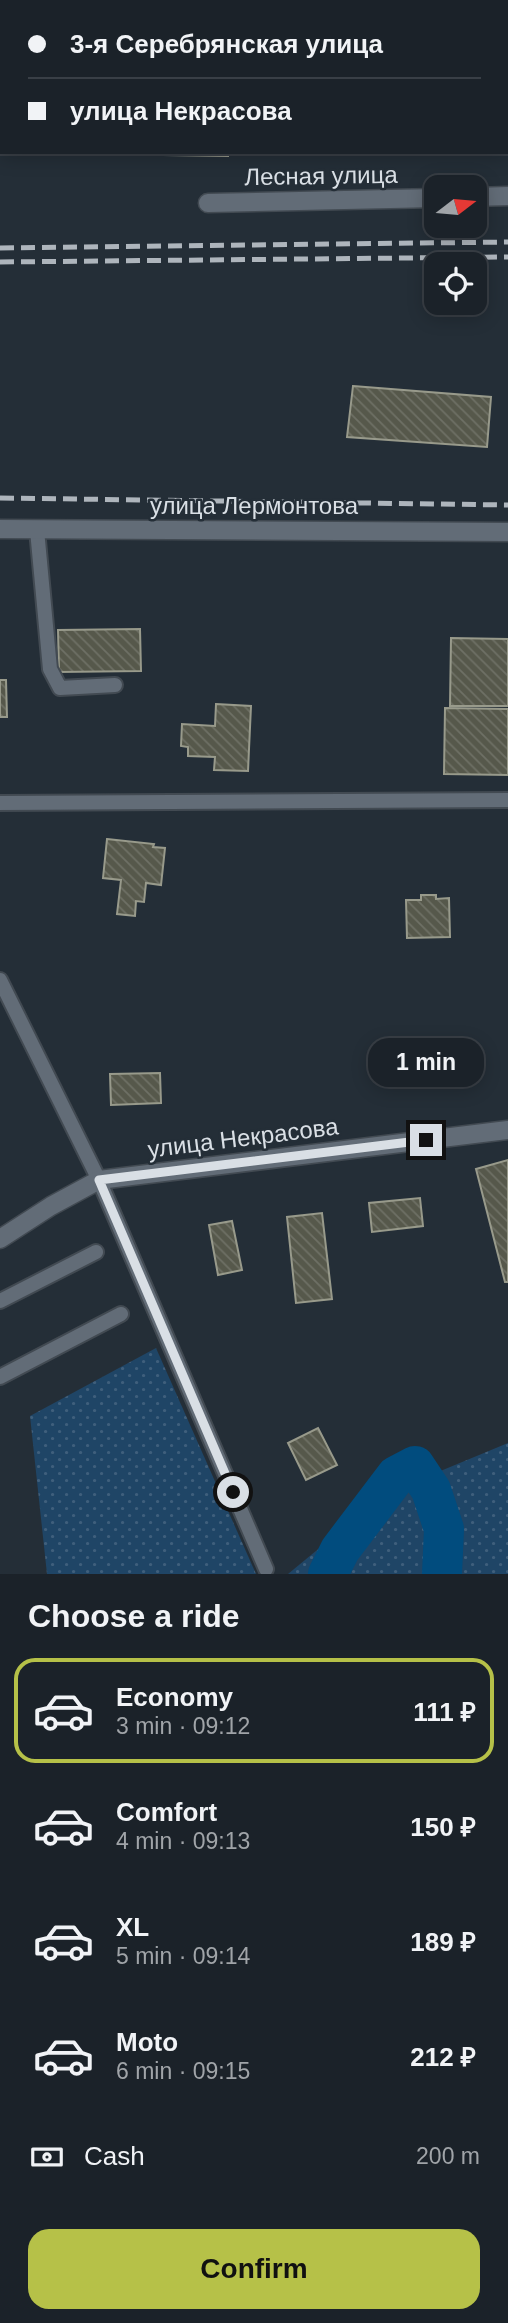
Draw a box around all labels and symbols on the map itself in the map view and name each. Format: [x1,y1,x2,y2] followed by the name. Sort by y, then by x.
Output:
[244,161,399,190] street label: Лесная улица
[424,175,486,238] north arrow
[150,492,359,519] street label: улица Лермонтова
[368,1038,484,1088] callout: 1 min
[146,1112,340,1163] street label: улица Некрасова
[410,1124,442,1156] route end
[217,1476,249,1508] route start

